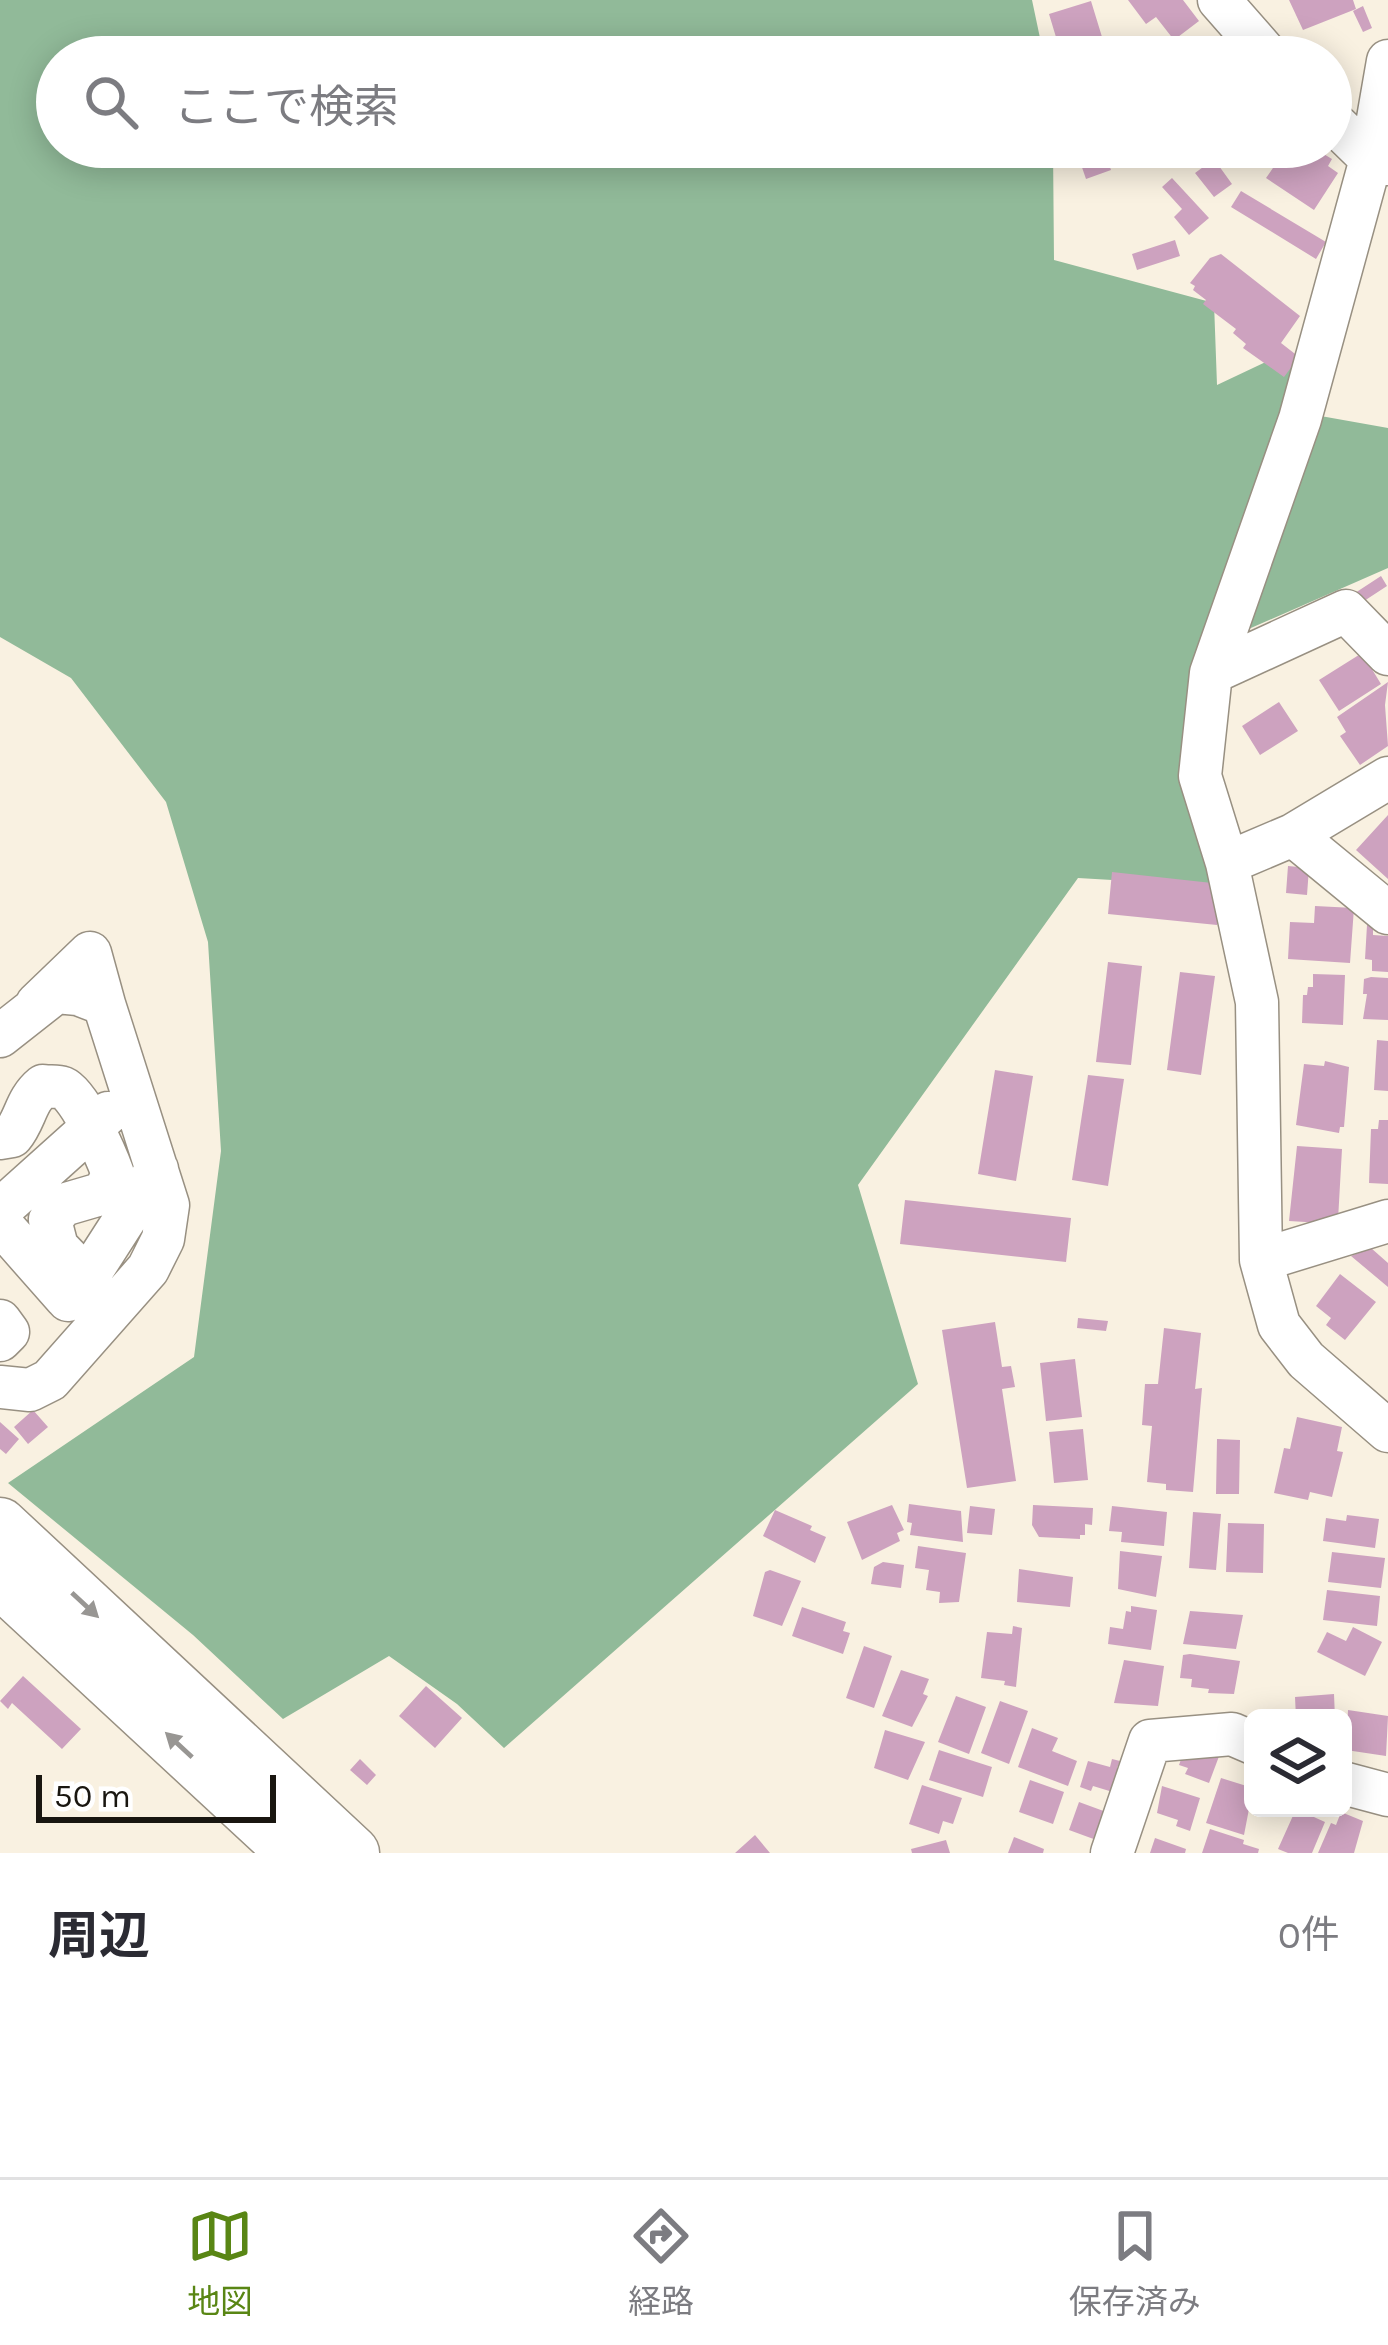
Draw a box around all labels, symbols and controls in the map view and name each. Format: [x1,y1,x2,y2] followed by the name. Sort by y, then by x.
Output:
[36,36,1352,168] search box
[78,69,144,135] icon: search
[174,81,399,133] text: ここで検索
[71,1591,100,1619] one-way arrow
[1244,1709,1352,1817] map controls
[1244,1709,1352,1817] button: layers
[164,1732,193,1759] one-way arrow
[36,1769,276,1822] scale bar
[54,1777,131,1815] text: 50 m
[48,1906,150,1966] text: 周辺
[1278,1912,1340,1958] text: 0件
[187,2203,253,2323] tab: 地図
[628,2203,694,2323] tab: 経路
[1069,2203,1201,2323] tab: 保存済み

